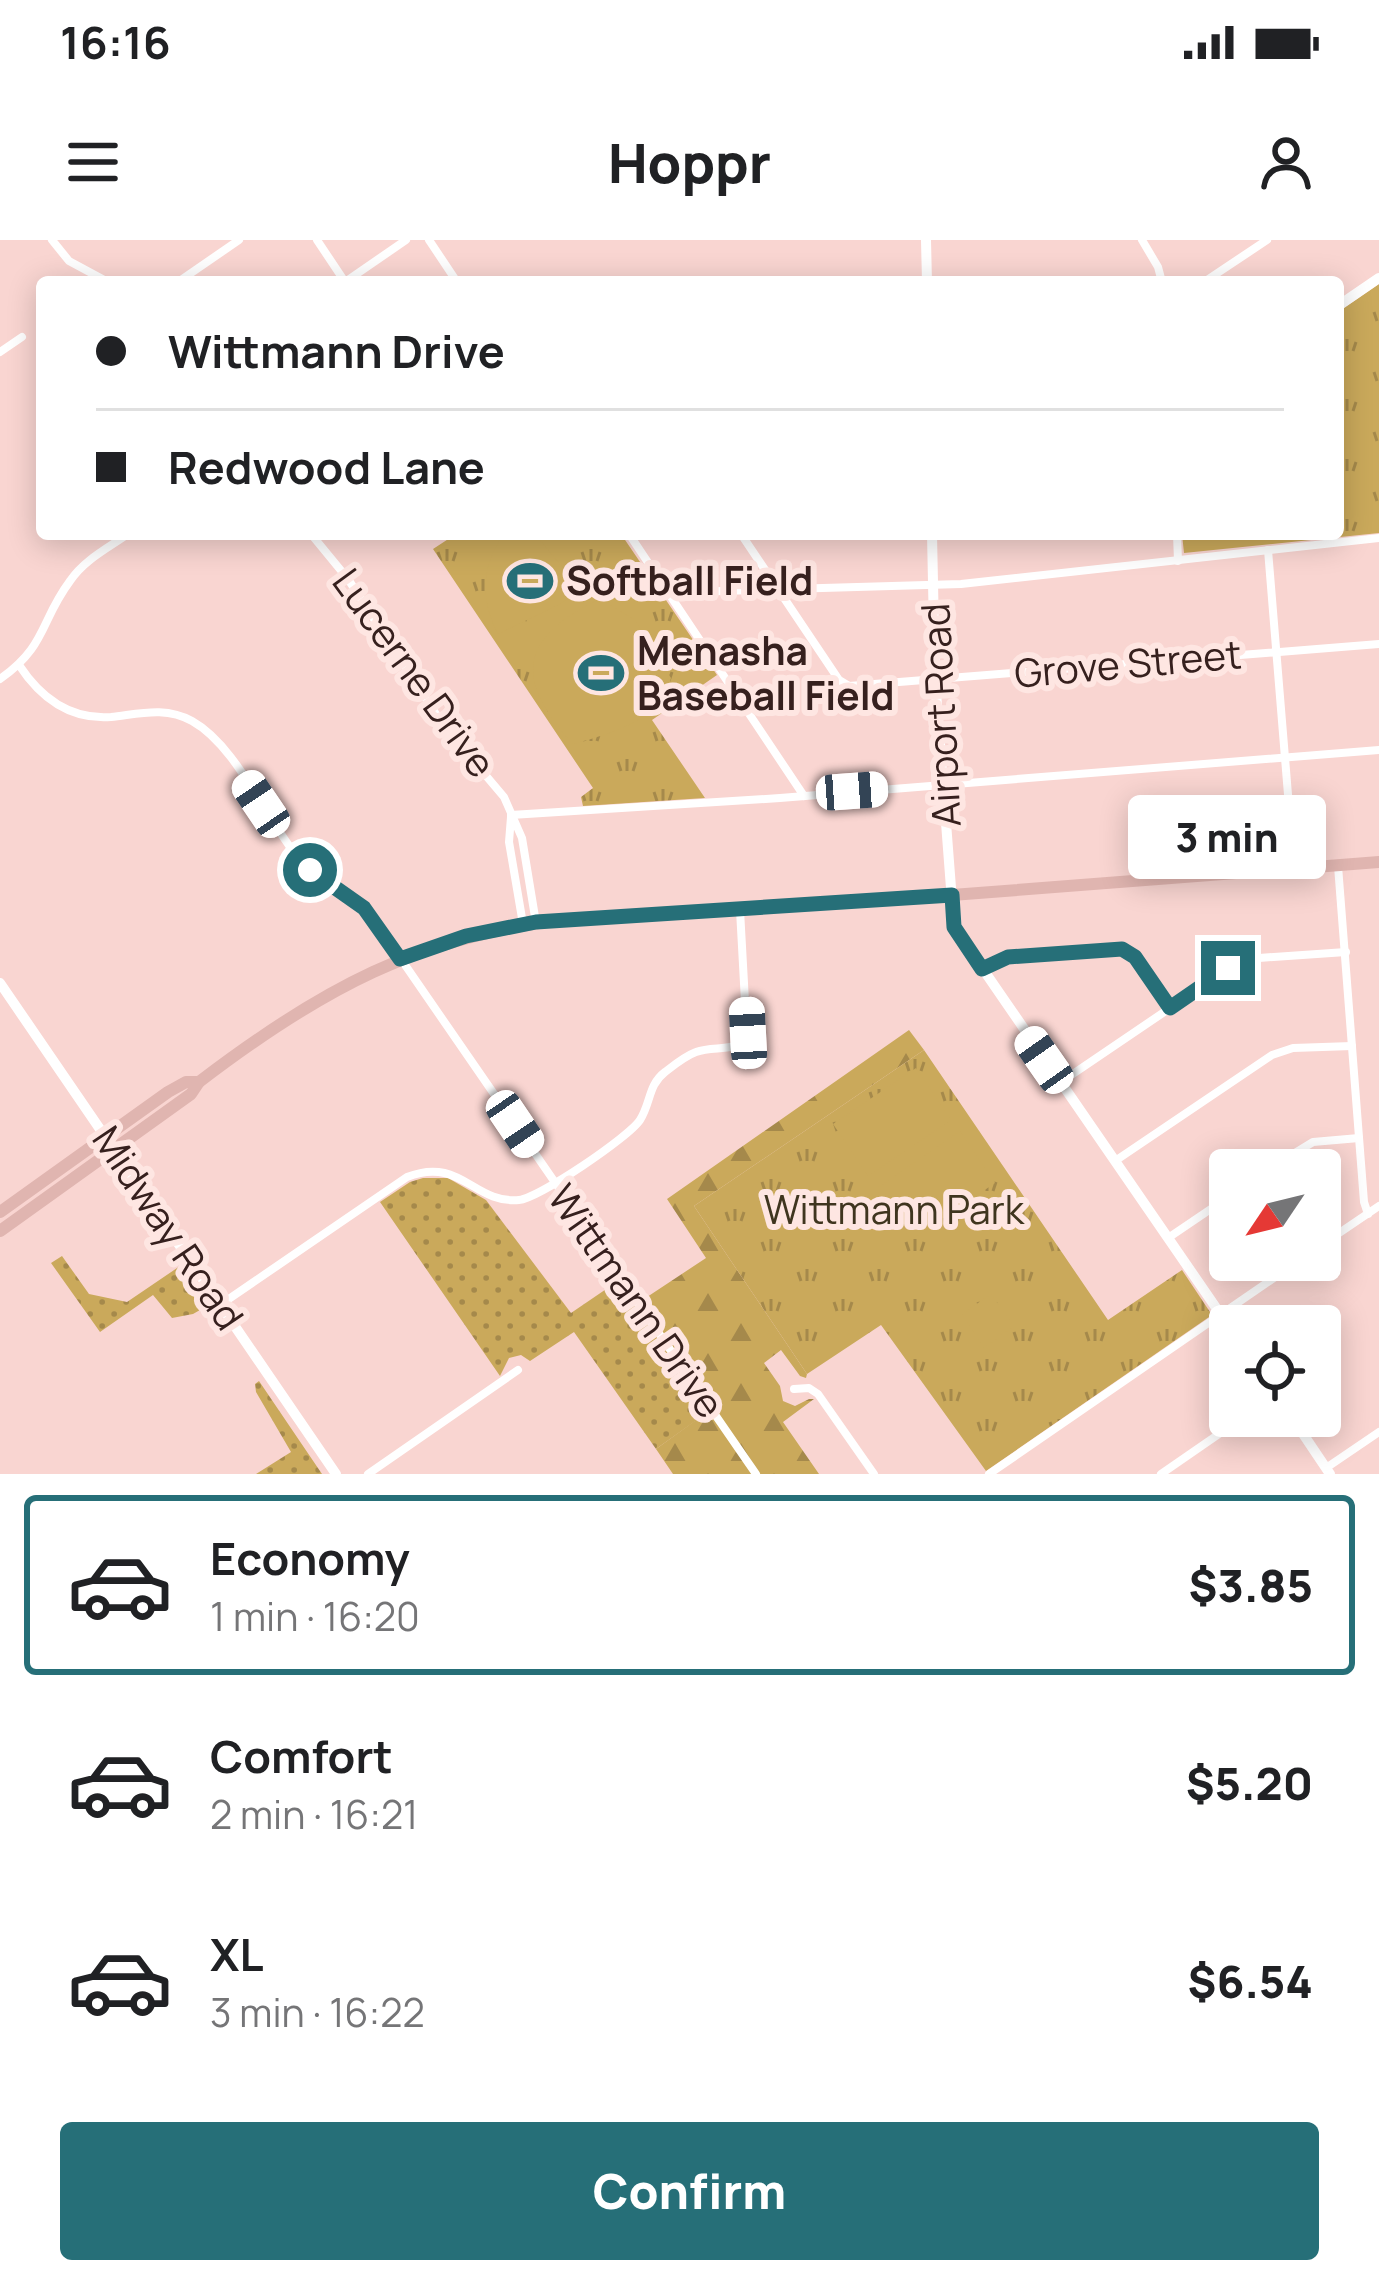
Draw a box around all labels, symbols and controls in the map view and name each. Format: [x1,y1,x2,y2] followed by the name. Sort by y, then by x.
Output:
[60,11,171,73] text: 16:16
[608,125,771,199] text: Hoppr
[60,129,126,195] icon: menu
[1253,129,1319,195] icon: person
[168,320,505,382] text: Wittmann Drive
[168,436,485,498] text: Redwood Lane
[566,553,813,607] place label: Softball Field
[505,556,555,606] sports icon: Softball Field
[321,557,509,788] street label: Lucerne Drive
[907,602,973,828] street label: Airport Road
[637,623,895,722] place label: Menasha Baseball Field
[1012,626,1244,700] street label: Grove Street
[576,648,626,698] sports icon: Menasha Baseball Field
[226,764,296,844] car
[815,771,889,811] car
[1129,794,1327,878] callout: 3 min
[1176,810,1278,864] text: 3 min
[283,843,337,897] route start
[1201,941,1255,995] route end
[728,996,768,1070] car
[1009,1020,1079,1100] car
[480,1084,550,1164] car
[81,1115,257,1340] street label: Midway Road
[1209,1149,1341,1281] north arrow
[1209,1149,1341,1437] map controls
[536,1173,737,1428] street label: Wittmann Drive
[764,1182,1026,1236] park label: Wittmann Park
[1209,1305,1341,1437] button: locate
[210,1527,410,1589] text: Economy
[66,1531,174,1639] icon: car
[1189,1554,1313,1616] text: $3.85
[210,1589,420,1643] text: 1 min · 16:20
[210,1725,393,1787] text: Comfort
[66,1729,174,1837] icon: car
[1186,1752,1313,1814] text: $5.20
[210,1787,418,1841] text: 2 min · 16:21
[210,1923,264,1985] text: XL
[66,1927,174,2035] icon: car
[1188,1950,1313,2012] text: $6.54
[210,1985,425,2039] text: 3 min · 16:22
[60,2122,1319,2260] button: Confirm

